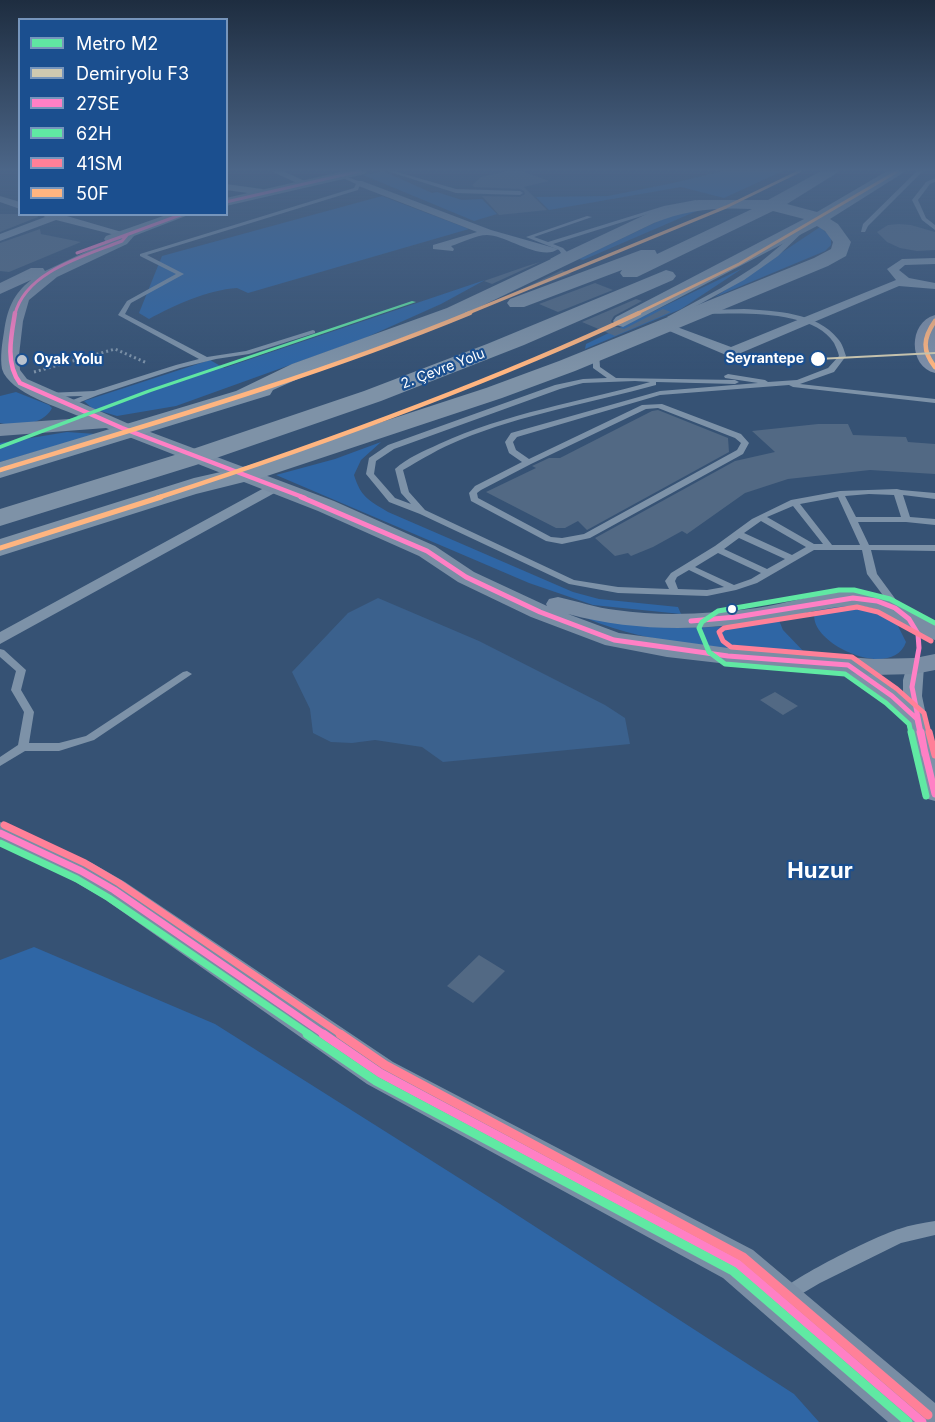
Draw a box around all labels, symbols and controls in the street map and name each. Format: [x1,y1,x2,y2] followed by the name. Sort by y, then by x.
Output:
[18,18,228,216] legend
[76,33,158,54] text: Metro M2
[76,63,189,84] text: Demiryolu F3
[76,93,120,114] text: 27SE
[76,123,112,144] text: 62H
[76,153,122,174] text: 41SM
[76,183,109,204] text: 50F
[399,345,487,393] street label: 2. Çevre Yolu
[809,350,827,368] marker: Seyrantepe
[725,351,804,367] place label: Seyrantepe
[34,352,102,368] place label: Oyak Yolu
[15,353,29,367] marker: Oyak Yolu
[726,603,738,615] unlabelled marker
[787,858,853,884] district label: Huzur

